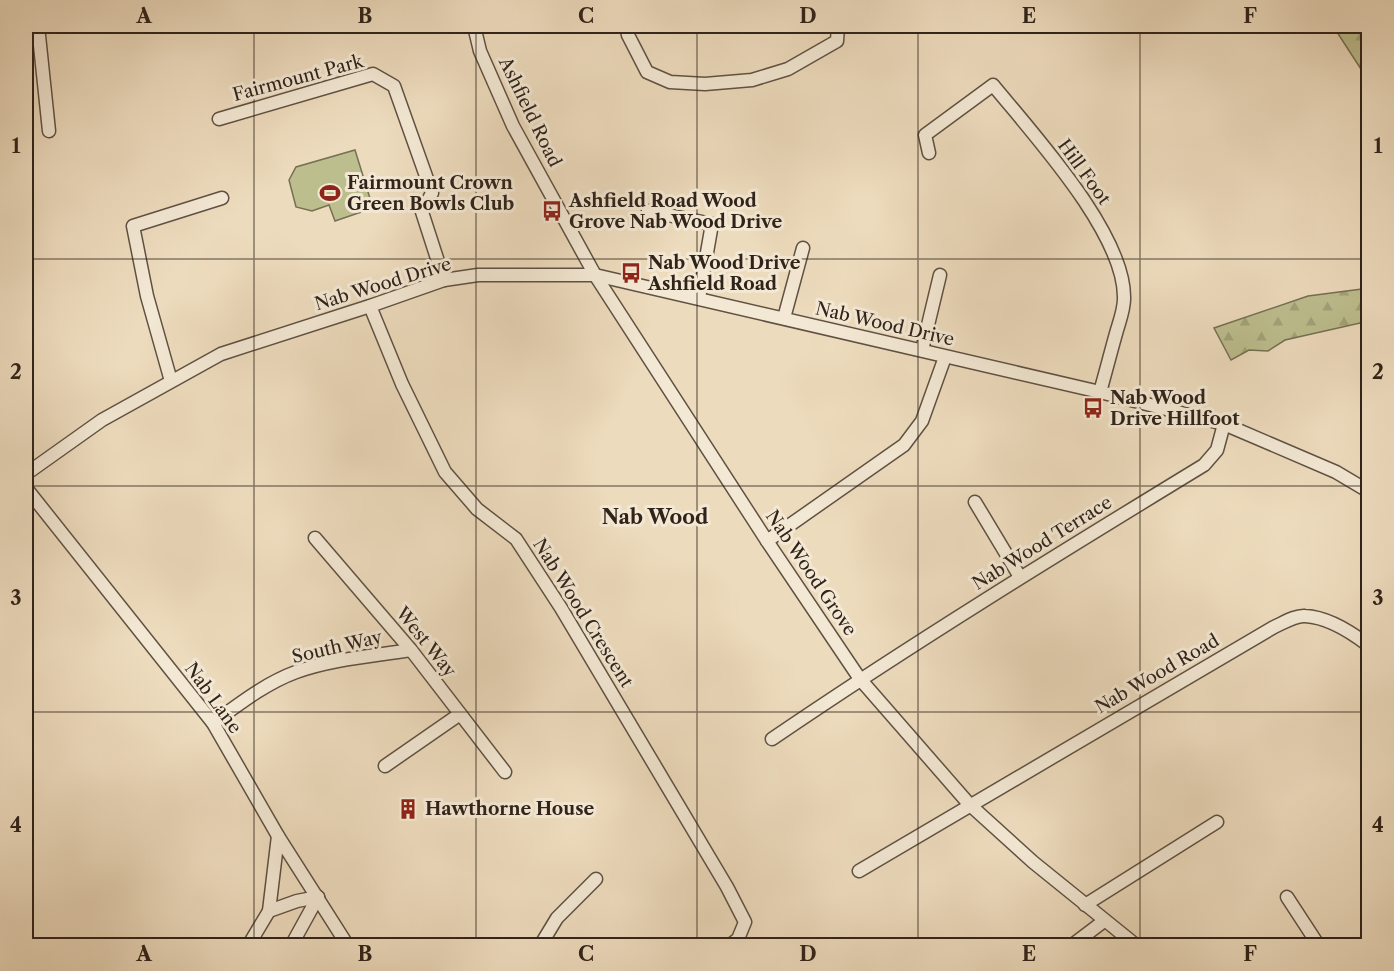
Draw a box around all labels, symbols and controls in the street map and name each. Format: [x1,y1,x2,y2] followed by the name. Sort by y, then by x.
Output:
[135,4,152,28] text: A
[358,4,373,28] text: B
[578,4,594,28] text: C
[799,4,817,28] text: D
[1022,4,1036,28] text: E
[1243,4,1257,28] text: F
[230,50,367,106] street label: Fairmount Park
[493,53,566,171] street label: Ashfield Road
[12,134,21,158] text: 1
[1374,134,1383,158] text: 1
[1053,135,1116,210] street label: Hill Foot
[347,172,515,215] place label: Fairmount Crown Green Bowls Club
[318,181,342,205] sports icon: Fairmount Crown Green Bowls Club
[568,190,783,233] place label: Ashfield Road Wood Grove Nab Wood Drive
[540,199,564,223] bus stop icon: Ashfield Road Wood Grove Nab Wood Drive
[647,252,801,295] place label: Nab Wood Drive Ashfield Road
[312,253,454,315] street label: Nab Wood Drive
[619,261,643,285] bus stop icon: Nab Wood Drive Ashfield Road
[813,297,957,351] street label: Nab Wood Drive
[10,360,22,384] text: 2
[1372,360,1384,384] text: 2
[1110,387,1240,430] place label: Nab Wood Drive Hillfoot
[1081,396,1105,420] bus stop icon: Nab Wood Drive Hillfoot
[968,491,1116,595] street label: Nab Wood Terrace
[602,505,709,529] district label: Nab Wood
[761,506,861,640] street label: Nab Wood Grove
[528,535,638,692] street label: Nab Wood Crescent
[10,586,22,610] text: 3
[1372,586,1384,610] text: 3
[391,602,461,682] street label: West Way
[290,626,385,668] street label: South Way
[1091,630,1223,718] street label: Nab Wood Road
[180,658,246,738] street label: Nab Lane
[396,797,420,821] building icon: Hawthorne House
[425,798,595,820] place label: Hawthorne House
[10,813,22,837] text: 4
[1372,813,1384,837] text: 4
[135,942,152,966] text: A
[358,942,373,966] text: B
[578,942,594,966] text: C
[799,942,817,966] text: D
[1022,942,1036,966] text: E
[1243,942,1257,966] text: F

